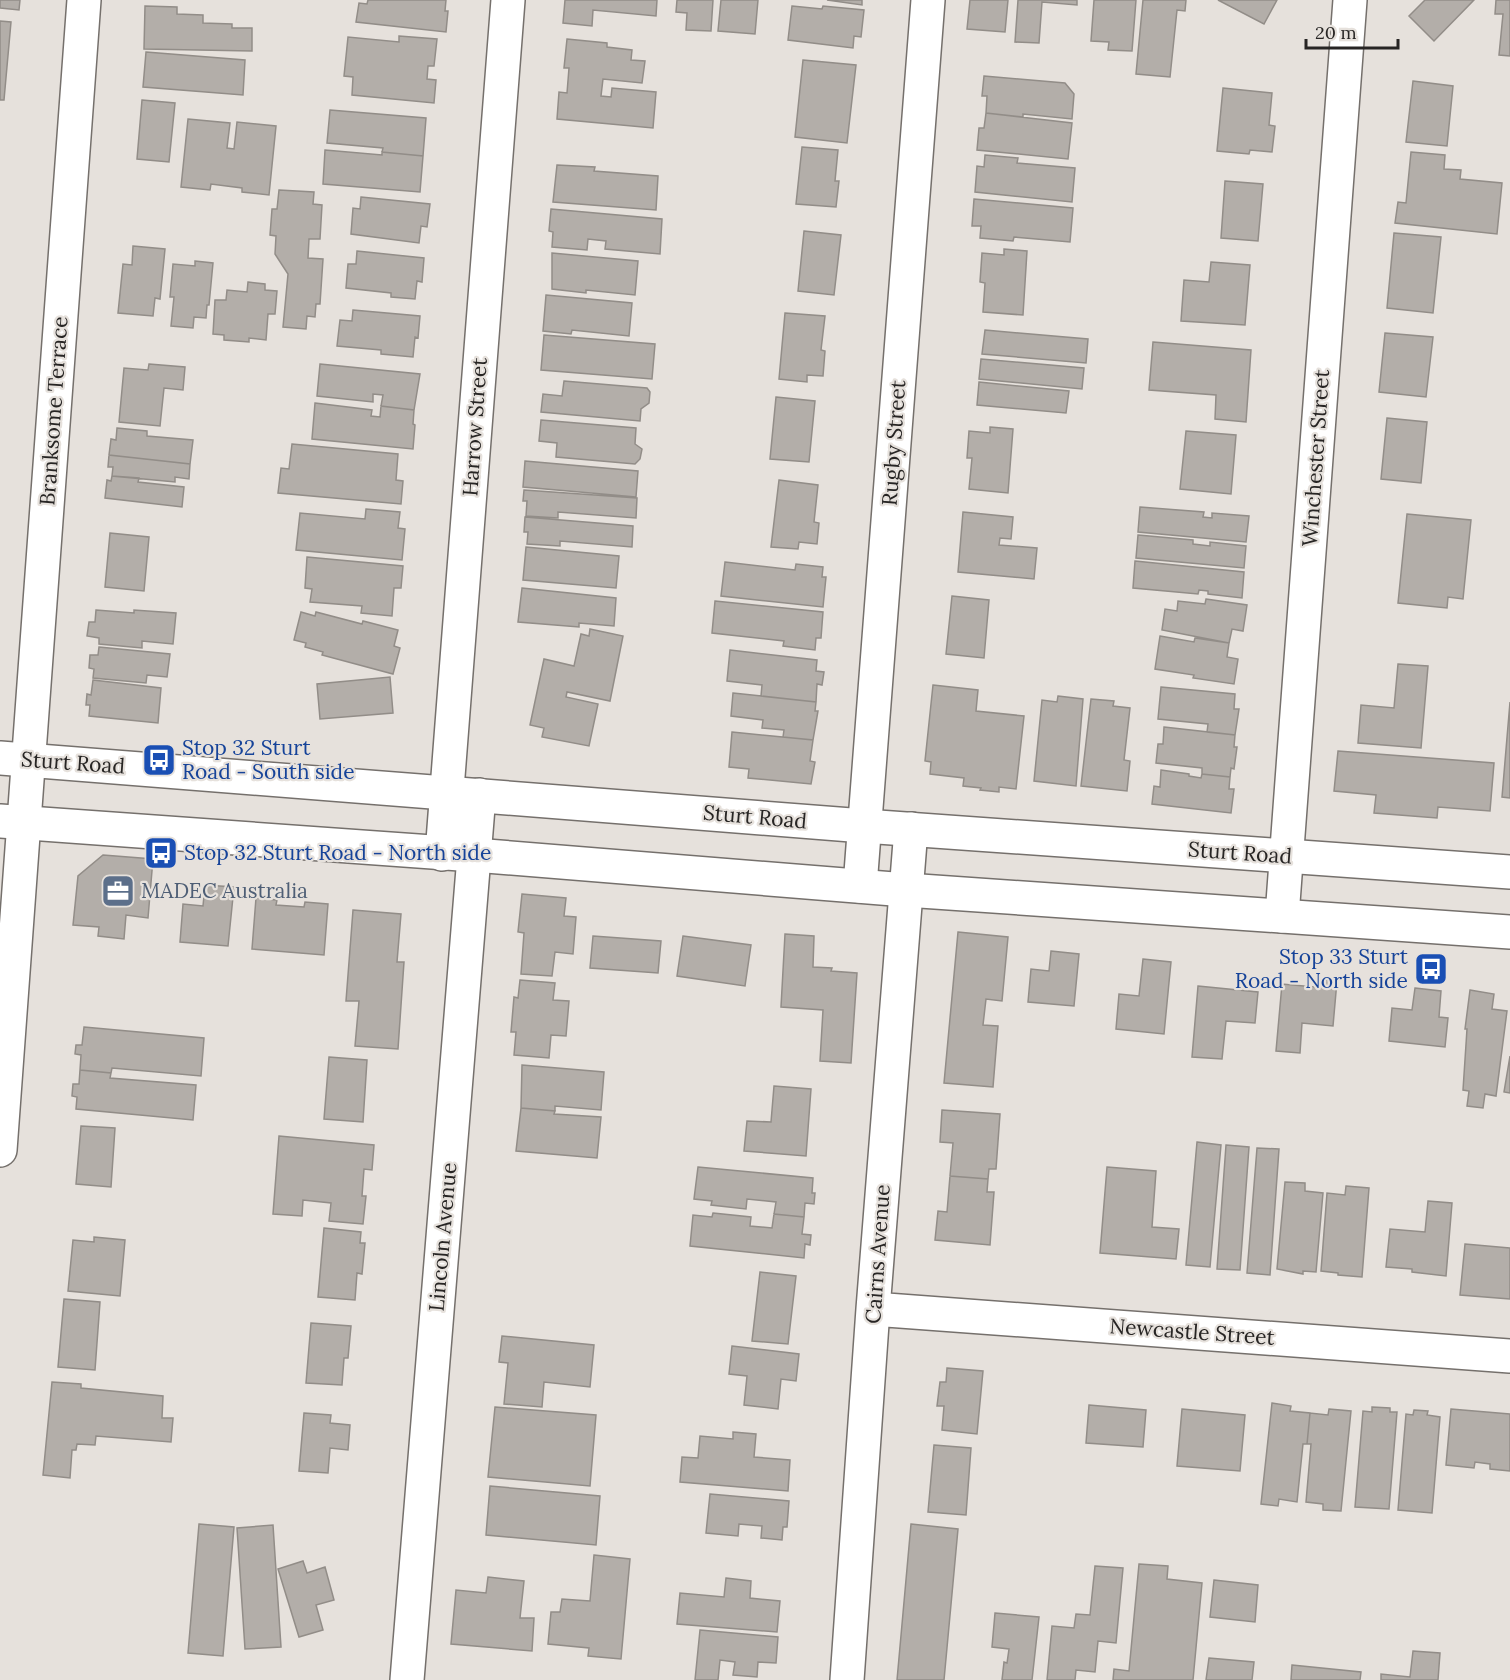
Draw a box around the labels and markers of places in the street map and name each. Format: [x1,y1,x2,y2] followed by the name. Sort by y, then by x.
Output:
[182,734,355,785] place label: Stop 32 Sturt Road - South side
[141,742,177,778] bus stop icon: Stop 32 Sturt Road - South side
[143,835,179,871] bus stop icon: Stop 32 Sturt Road - North side
[184,839,491,866] place label: Stop 32 Sturt Road - North side
[100,873,136,909] office icon: MADEC Australia
[141,877,308,904] place label: MADEC Australia
[1235,943,1409,994] place label: Stop 33 Sturt Road - North side
[1413,951,1449,987] bus stop icon: Stop 33 Sturt Road - North side

